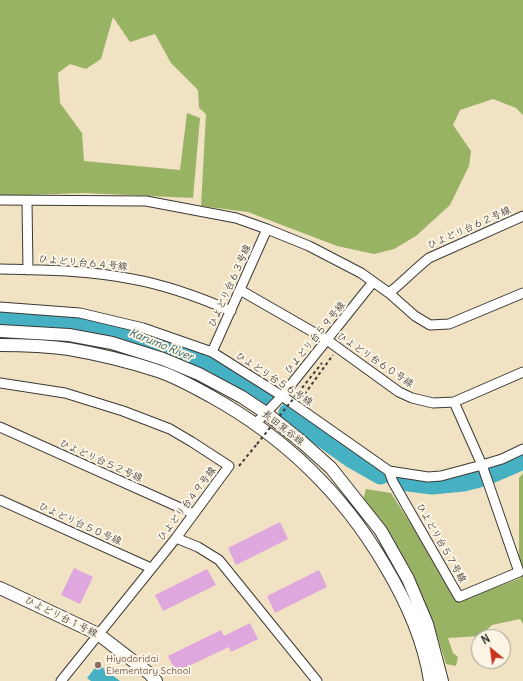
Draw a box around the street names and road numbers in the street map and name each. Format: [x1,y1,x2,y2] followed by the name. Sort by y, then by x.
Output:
[425,204,513,252] street label: ひよどり台６２号線
[206,242,254,330] street label: ひよどり台６３号線
[38,253,128,273] street label: ひよどり台６４号線
[282,299,348,377] street label: ひよどり台５９号線
[334,330,416,390] street label: ひよどり台６０号線
[233,349,315,409] street label: ひよどり台５６号線
[260,408,306,448] street label: 長田箕谷線
[57,437,145,485] street label: ひよどり台５２号線
[155,464,219,544] street label: ひよどり台４９号線
[36,500,124,548] street label: ひよどり台５０号線
[413,501,469,585] street label: ひよどり台５７号線
[22,594,100,640] street label: ひよどり台１号線

